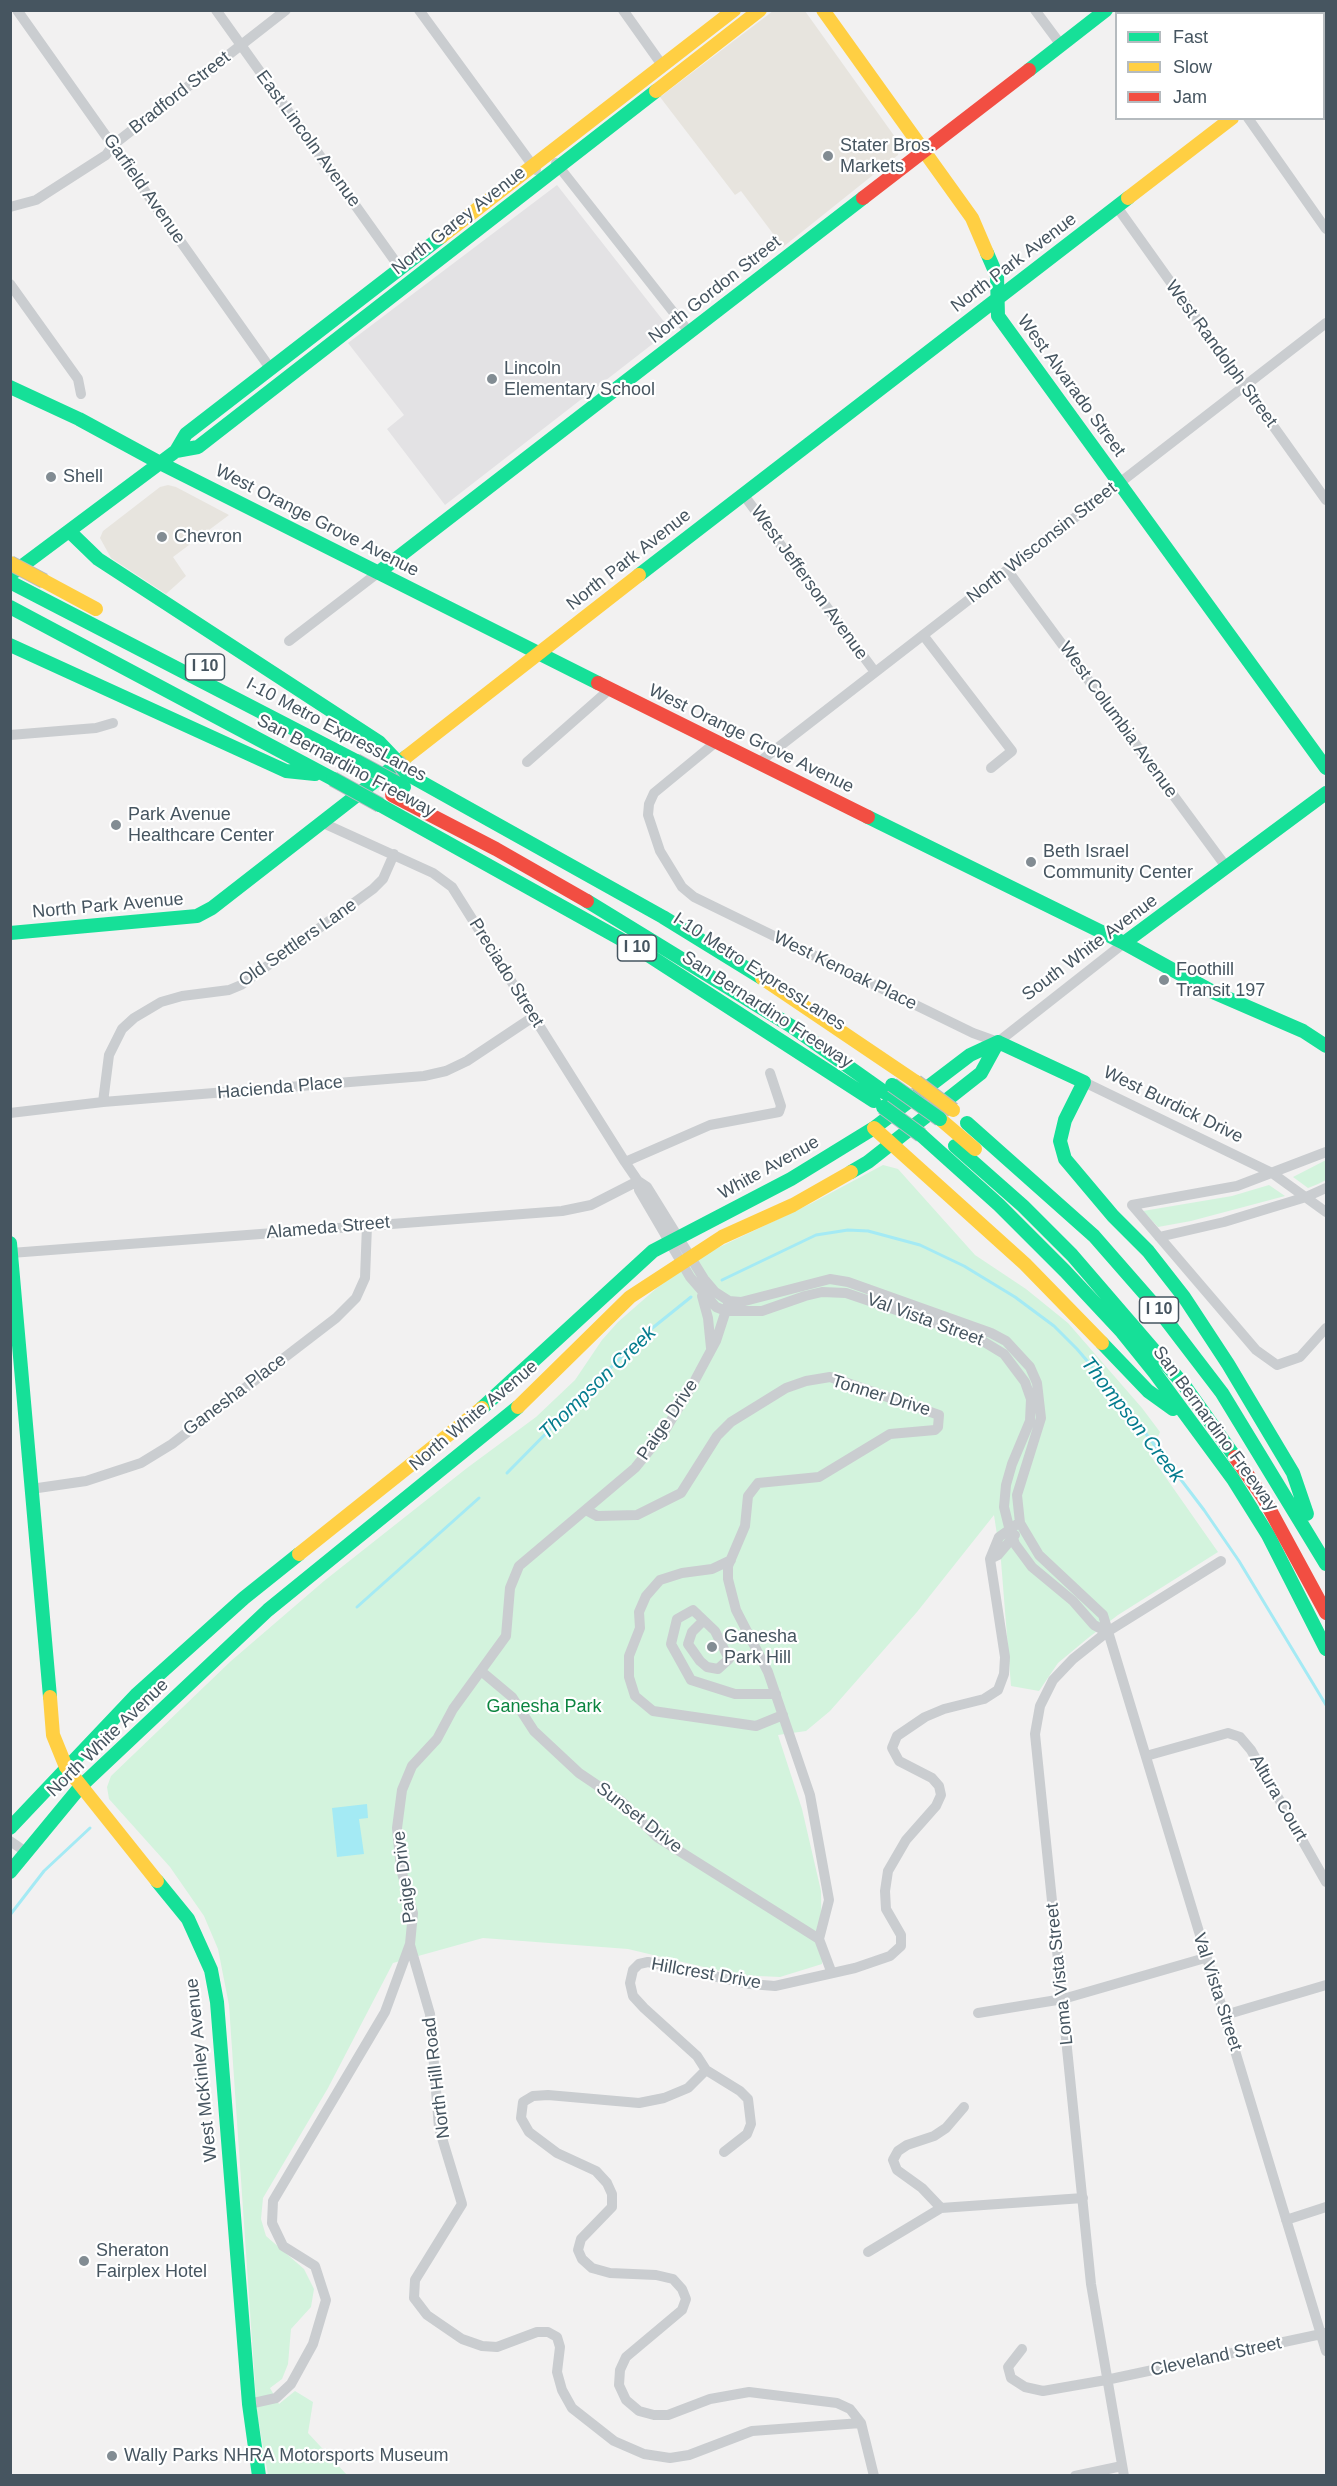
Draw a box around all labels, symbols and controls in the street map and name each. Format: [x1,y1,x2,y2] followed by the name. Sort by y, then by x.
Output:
[1115,12,1325,120] legend
[1173,27,1208,47] text: Fast
[125,47,235,139] street label: Bradford Street
[1173,57,1212,77] text: Slow
[251,66,365,212] street label: East Lincoln Avenue
[1173,87,1207,107] text: Jam
[98,130,190,248] street label: Garfield Avenue
[840,135,935,178] place label: Stater Bros. Markets
[821,149,835,163] marker: Stater Bros. Markets
[388,162,530,280] street label: North Garey Avenue
[947,209,1081,317] street label: North Park Avenue
[644,232,786,348] street label: North Gordon Street
[1161,277,1281,431] street label: West Randolph Street
[1012,311,1130,461] street label: West Alvarado Street
[504,358,655,400] place label: Lincoln Elementary School
[485,372,499,386] marker: Lincoln Elementary School
[212,460,422,582] street label: West Orange Grove Avenue
[63,466,103,488] place label: Shell
[44,470,58,484] marker: Shell
[963,478,1121,608] street label: North Wisconsin Street
[746,502,872,664] street label: West Jefferson Avenue
[563,505,695,615] street label: North Park Avenue
[174,526,242,548] place label: Chevron
[155,530,169,544] marker: Chevron
[1054,638,1182,802] street label: West Columbia Avenue
[186,654,224,680] road number: I 10
[242,673,430,787] street label: I-10 Metro ExpressLanes
[645,680,857,798] street label: West Orange Grove Avenue
[253,710,439,822] street label: San Bernardino Freeway
[128,804,274,846] place label: Park Avenue Healthcare Center
[109,818,123,832] marker: Park Avenue Healthcare Center
[1043,841,1193,884] place label: Beth Israel Community Center
[1024,855,1038,869] marker: Beth Israel Community Center
[31,889,185,923] street label: North Park Avenue
[1018,890,1162,1006] street label: South White Avenue
[235,894,361,992] street label: Old Settlers Lane
[669,908,849,1036] street label: I-10 Metro ExpressLanes
[464,915,548,1031] street label: Preciado Street
[770,927,920,1015] street label: West Kenoak Place
[618,935,656,961] road number: I 10
[678,947,856,1073] street label: San Bernardino Freeway
[1176,959,1265,1002] place label: Foothill Transit 197
[1157,973,1171,987] marker: Foothill Transit 197
[1100,1062,1246,1148] street label: West Burdick Drive
[216,1072,344,1104] street label: Hacienda Place
[715,1131,823,1205] street label: White Avenue
[265,1212,391,1244] street label: Alameda Street
[864,1289,986,1351] street label: Val Vista Street
[1140,1297,1178,1323] road number: I 10
[534,1321,662,1445] water label: Thompson Creek
[1148,1342,1282,1516] street label: San Bernardino Freeway
[179,1349,291,1441] street label: Ganesha Place
[1075,1352,1189,1488] water label: Thompson Creek
[405,1356,543,1476] street label: North White Avenue
[829,1371,933,1421] street label: Tonner Drive
[633,1375,703,1465] street label: Paige Drive
[724,1626,797,1668] place label: Ganesha Park Hill
[705,1640,719,1654] marker: Ganesha Park Hill
[43,1674,173,1802] street label: North White Avenue
[486,1696,602,1718] park label: Ganesha Park
[1245,1751,1311,1845] street label: Altura Court
[592,1778,686,1858] street label: Sunset Drive
[389,1830,421,1924] street label: Paige Drive
[1042,1902,1078,2046] street label: Loma Vista Street
[1188,1930,1246,2054] street label: Val Vista Street
[649,1954,763,1994] street label: Hillcrest Drive
[182,1977,222,2163] street label: West McKinley Avenue
[419,2016,455,2140] street label: North Hill Road
[96,2240,207,2282] place label: Sheraton Fairplex Hotel
[77,2254,91,2268] marker: Sheraton Fairplex Hotel
[1149,2333,1283,2381] street label: Cleveland Street
[124,2445,448,2467] place label: Wally Parks NHRA Motorsports Museum
[105,2449,119,2463] marker: Wally Parks NHRA Motorsports Museum

